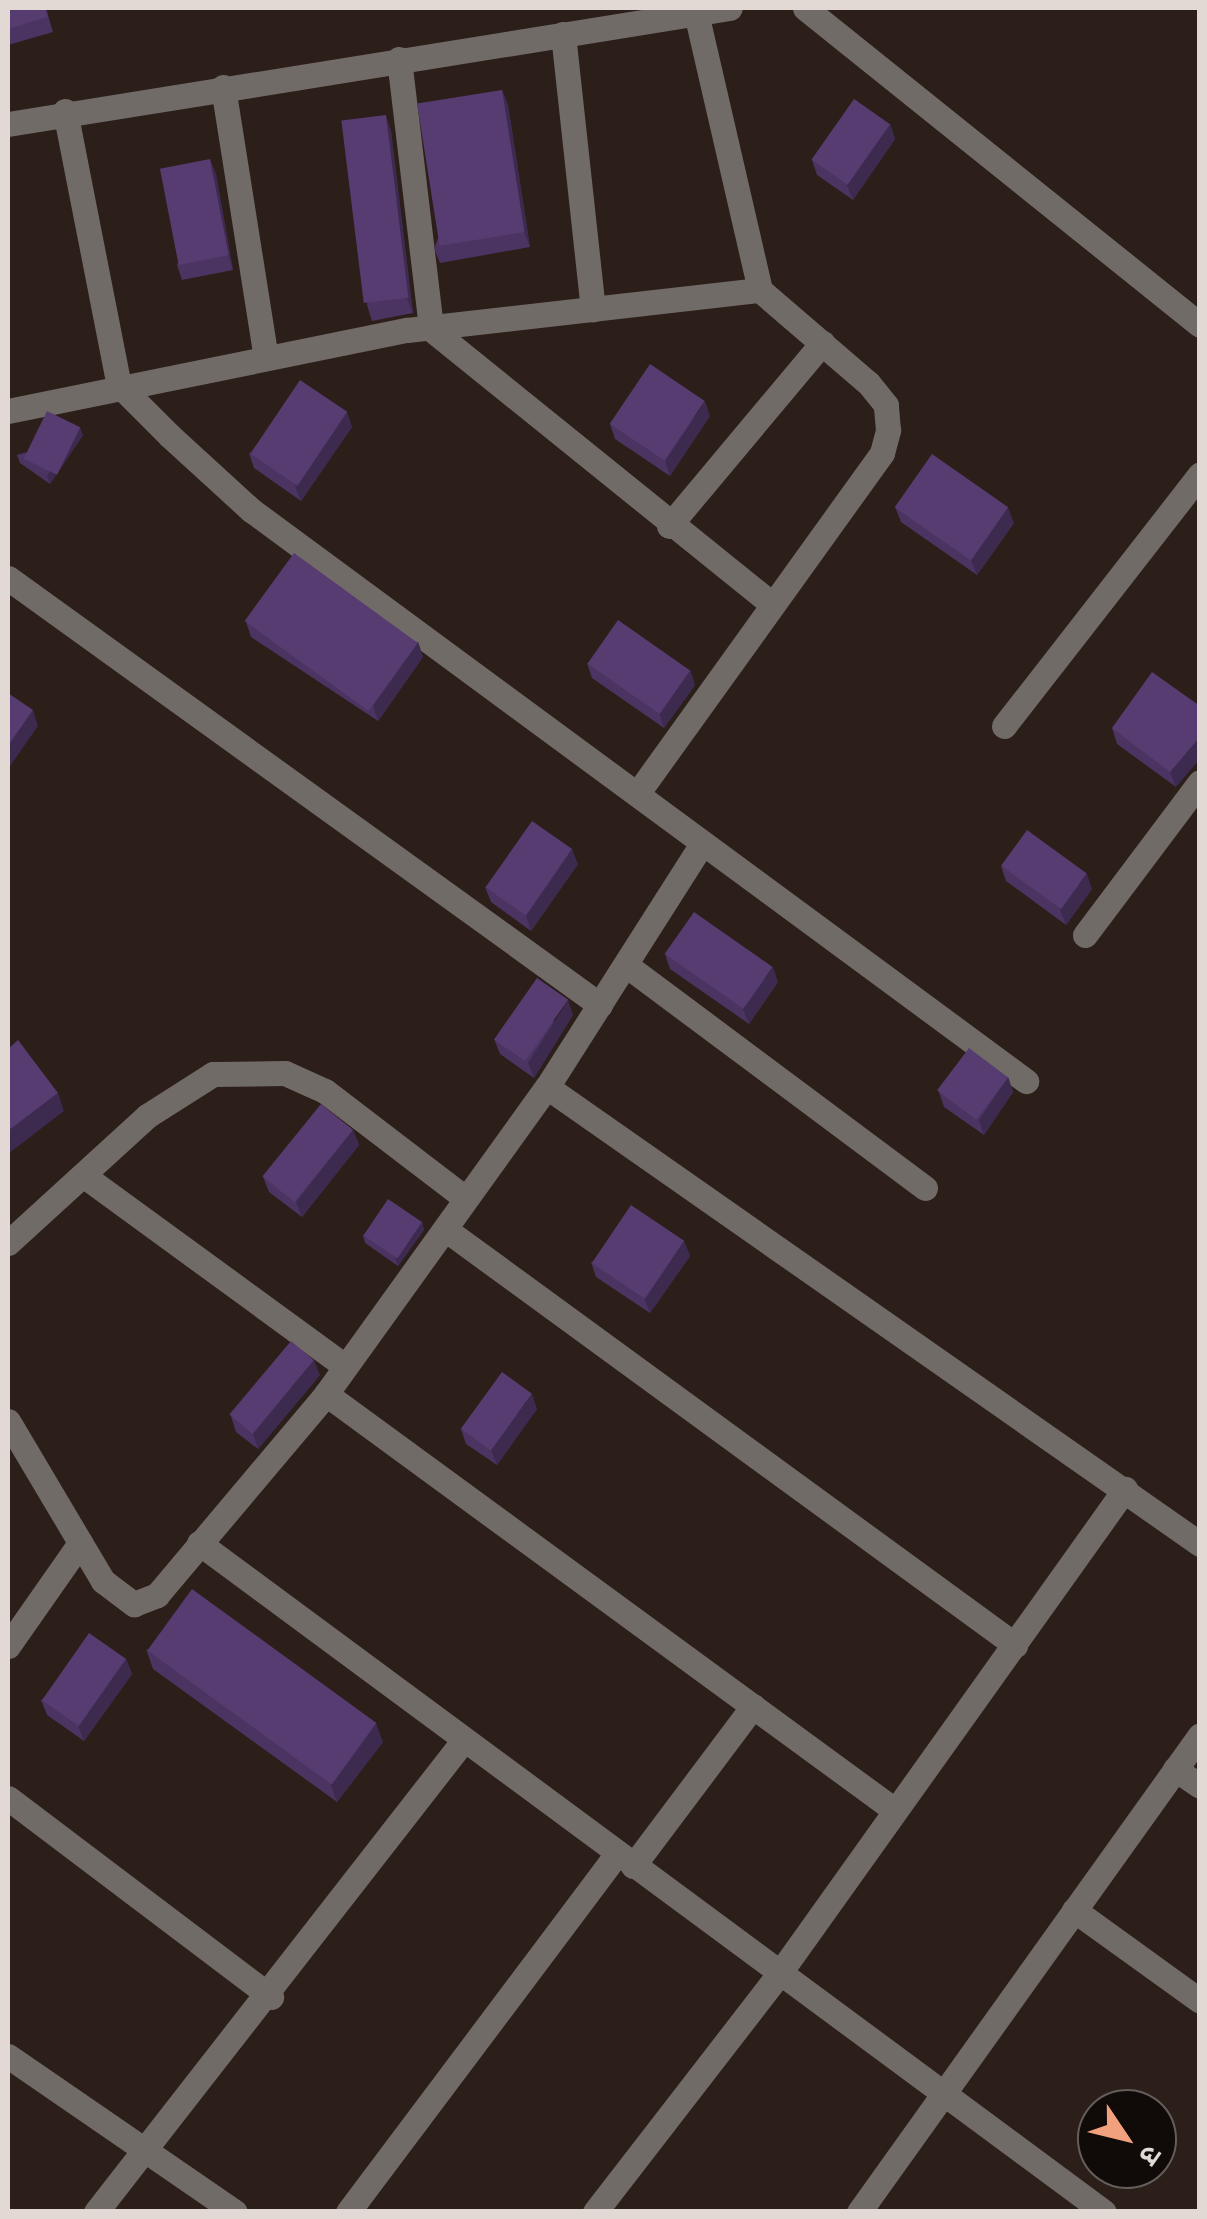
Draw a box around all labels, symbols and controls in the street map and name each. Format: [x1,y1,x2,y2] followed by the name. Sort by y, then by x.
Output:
[1077,2089,1177,2189] north arrow
[1132,2139,1169,2172] text: उ

